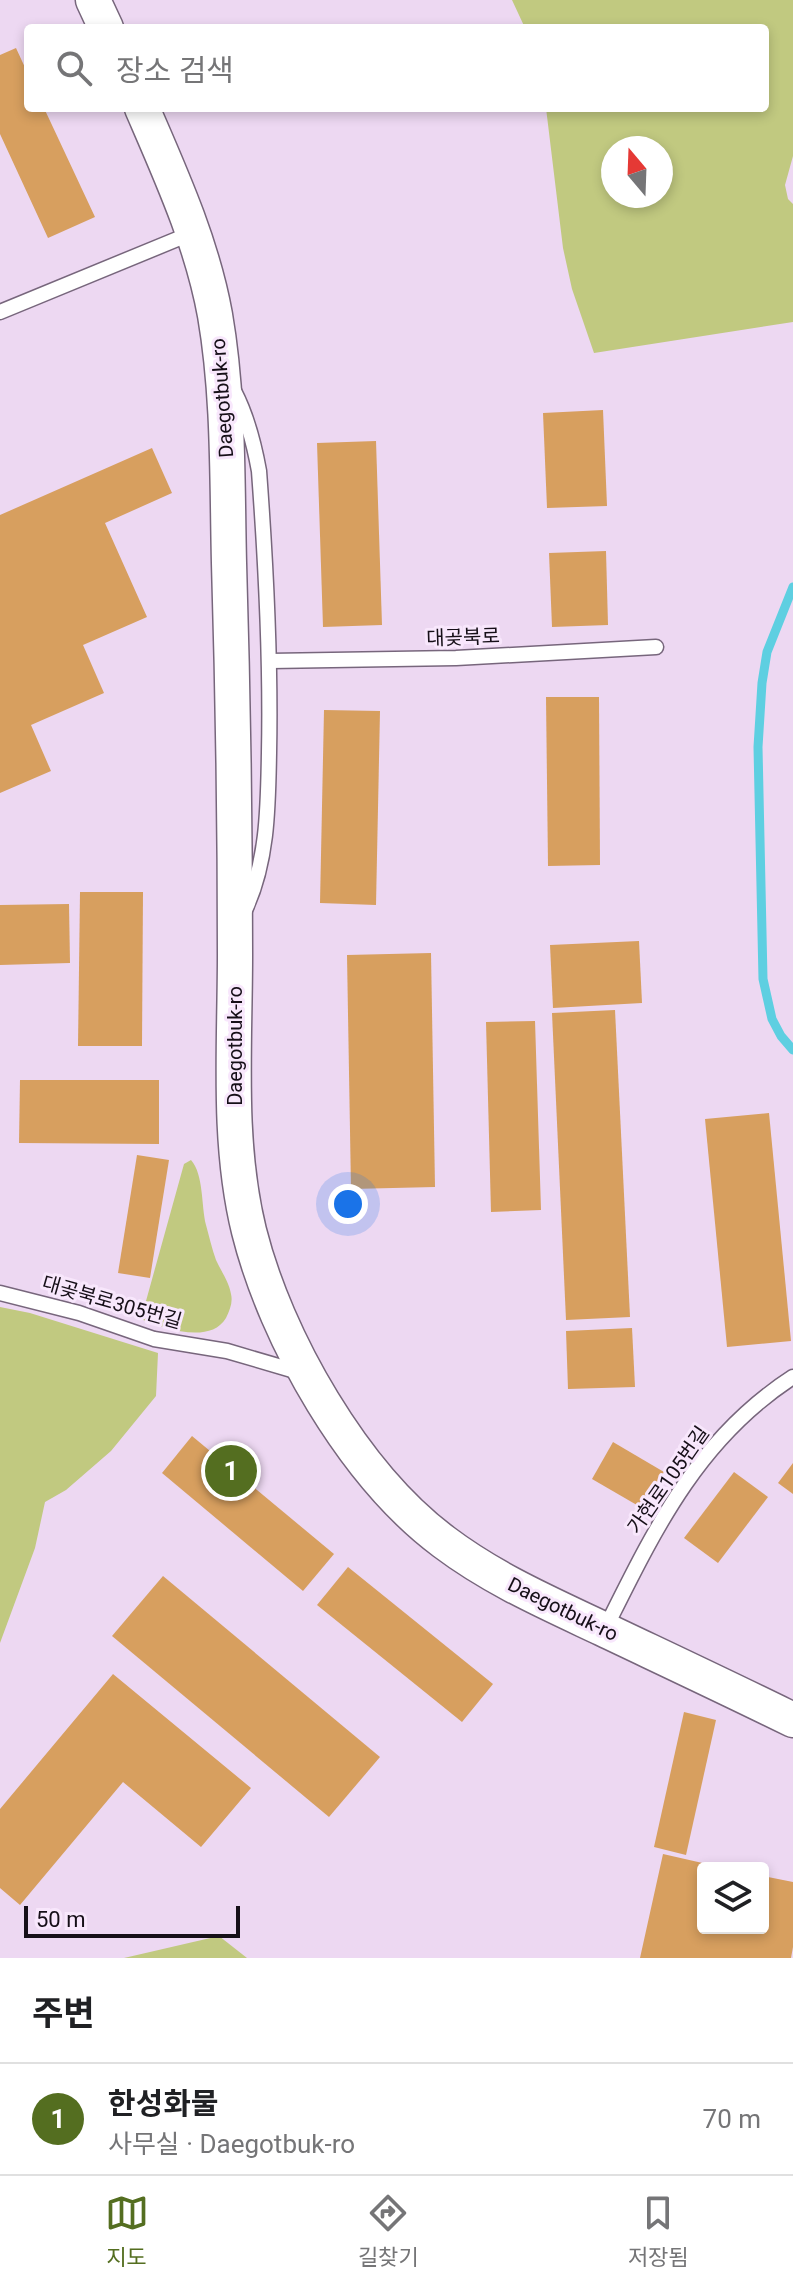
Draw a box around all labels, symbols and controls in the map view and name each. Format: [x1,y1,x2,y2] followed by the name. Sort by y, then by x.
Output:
[24,24,769,112] search box
[52,46,96,90] icon: search
[116,53,234,88] text: 장소 검색
[601,136,673,208] north arrow
[206,337,238,459] street label: Daegotbuk-ro
[426,624,500,650] street label: 대곶북로
[223,986,247,1106] street label: Daegotbuk-ro
[328,1184,368,1224] your location
[39,1271,185,1333] street label: 대곶북로305번길
[622,1422,714,1538] street label: 가현로105번길
[205,1441,257,1501] pin: 1
[504,1572,622,1646] street label: Daegotbuk-ro
[697,1862,769,1934] map controls
[697,1862,769,1934] button: layers
[24,1902,240,1938] scale bar
[36,1907,85,1932] text: 50 m
[32,1993,95,2033] text: 주변
[108,2086,218,2121] text: 한성화물
[51,2104,65,2134] text: 1
[703,2104,761,2134] text: 70 m
[108,2129,355,2159] text: 사무실 · Daegotbuk-ro
[105,2191,149,2271] tab: 지도
[358,2191,418,2271] tab: 길찾기
[628,2191,688,2271] tab: 저장됨

